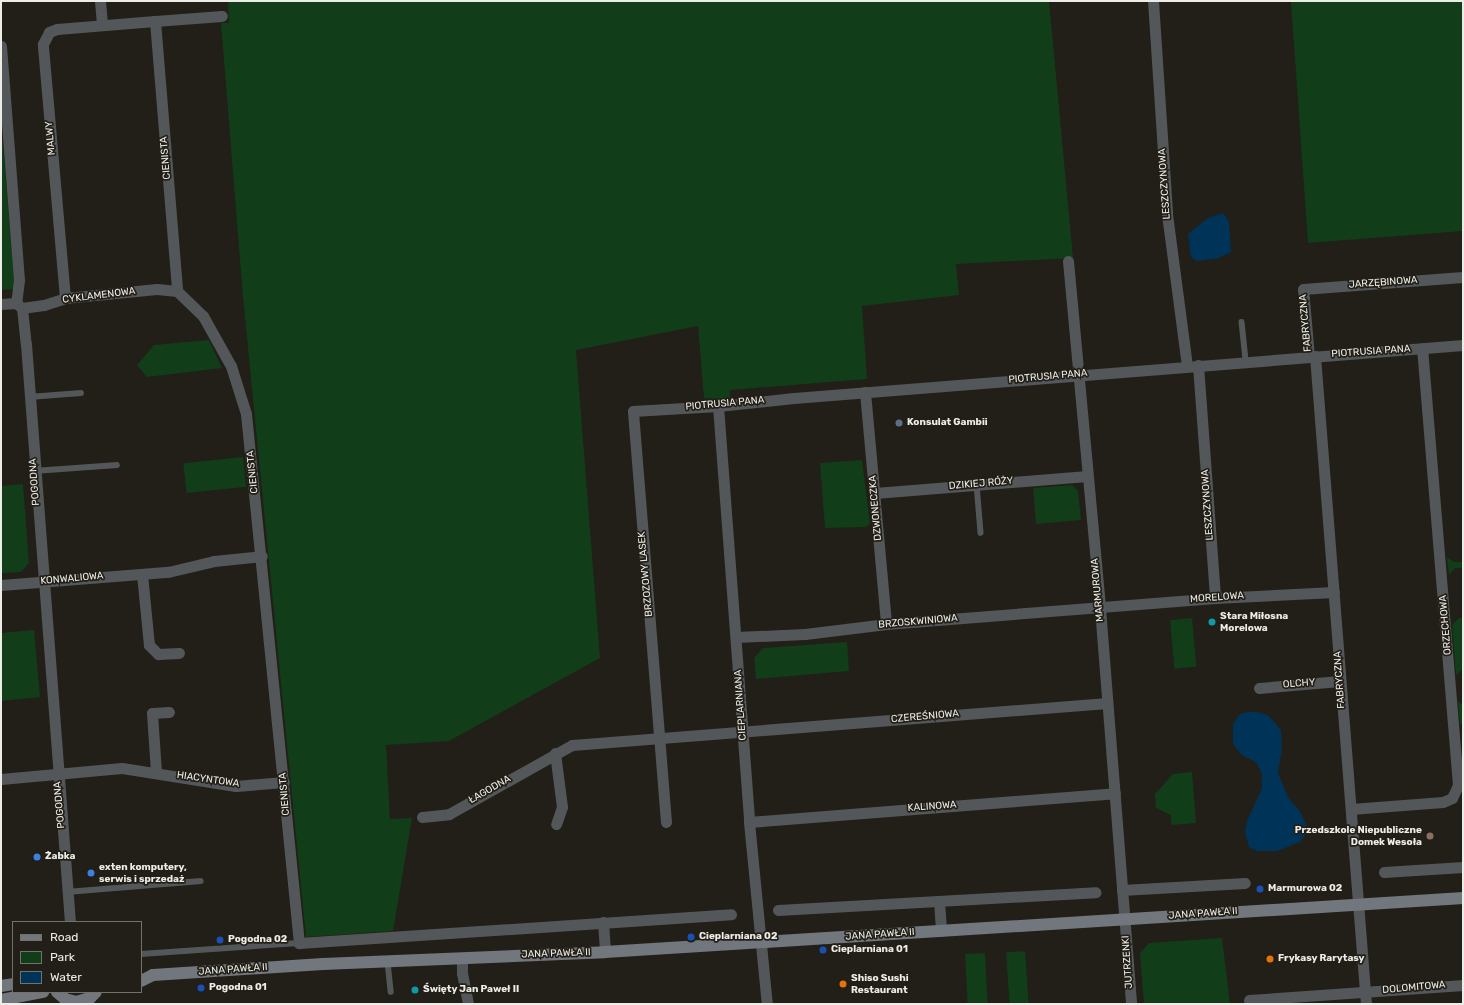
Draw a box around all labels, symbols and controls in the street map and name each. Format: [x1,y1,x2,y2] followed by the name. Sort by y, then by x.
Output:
[44,120,58,156] street label: MALWY
[158,136,174,180] street label: CIENISTA
[1157,148,1173,220] street label: LESZCZYNOWA
[1348,275,1418,291] street label: JARZĘBINOWA
[62,286,136,306] street label: CYKLAMENOWA
[1298,294,1314,352] street label: FABRYCZNA
[1331,343,1411,361] street label: PIOTRUSIA PANA
[1008,368,1088,386] street label: PIOTRUSIA PANA
[685,395,765,413] street label: PIOTRUSIA PANA
[907,417,988,429] place label: Konsulat Gambii
[894,418,904,428] marker: Konsulat Gambii
[245,450,261,494] street label: CIENISTA
[27,458,43,506] street label: POGODNA
[1200,469,1216,541] street label: LESZCZYNOWA
[867,475,885,541] street label: DZWONECZKA
[948,475,1014,493] street label: DZIKIEJ RÓŻY
[636,531,656,617] street label: BRZOZOWY LASEK
[1089,558,1107,622] street label: MARMUROWA
[40,570,104,588] street label: KONWALIOWA
[1190,590,1244,606] street label: MORELOWA
[1437,594,1455,656] street label: ORZECHOWA
[1220,610,1288,634] place label: Stara Miłosna Morelowa
[878,613,958,631] street label: BRZOSKWINIOWA
[1207,617,1217,627] marker: Stara Miłosna Morelowa
[1332,651,1348,709] street label: FABRYCZNA
[733,669,749,741] street label: CIEPLARNIANA
[1282,677,1316,691] street label: OLCHY
[890,708,960,726] street label: CZEREŚNIOWA
[176,770,240,790] street label: HIACYNTOWA
[277,772,293,816] street label: CIENISTA
[467,773,513,807] street label: ŁAGODNA
[52,781,68,829] street label: POGODNA
[907,799,957,815] street label: KALINOWA
[1295,824,1422,848] place label: Przedszkole Niepubliczne Domek Wesoła
[1425,831,1435,841] marker: Przedszkole Niepubliczne Domek Wesoła
[45,851,75,863] place label: Żabka
[32,852,42,862] marker: Żabka
[99,861,187,884] place label: exten komputery, serwis i sprzedaż
[86,868,96,878] marker: exten komputery, serwis i sprzedaż
[1268,883,1342,895] place label: Marmurowa 02
[1255,884,1265,894] marker: Marmurowa 02
[1168,906,1238,922] street label: JANA PAWŁA II
[12,921,142,993] legend
[845,927,915,943] street label: JANA PAWŁA II
[50,930,78,944] text: Road
[699,931,777,943] place label: Cieplarniana 02
[686,932,696,942] marker: Cieplarniana 02
[228,934,287,946] place label: Pogodna 02
[215,935,225,945] marker: Pogodna 02
[1120,935,1136,989] street label: JUTRZENKI
[831,944,908,956] place label: Cieplarniana 01
[818,945,828,955] marker: Cieplarniana 01
[521,947,591,961] street label: JANA PAWŁA II
[50,950,75,964] text: Park
[1278,953,1365,965] place label: Frykasy Rarytasy
[1265,954,1275,964] marker: Frykasy Rarytasy
[198,962,268,978] street label: JANA PAWŁA II
[50,970,82,984] text: Water
[851,972,909,996] place label: Shiso Sushi Restaurant
[838,979,848,989] marker: Shiso Sushi Restaurant
[1382,979,1446,997] street label: DOLOMITOWA
[209,982,267,994] place label: Pogodna 01
[196,983,206,993] marker: Pogodna 01
[423,984,519,996] place label: Święty Jan Paweł II
[410,985,420,995] marker: Święty Jan Paweł II

